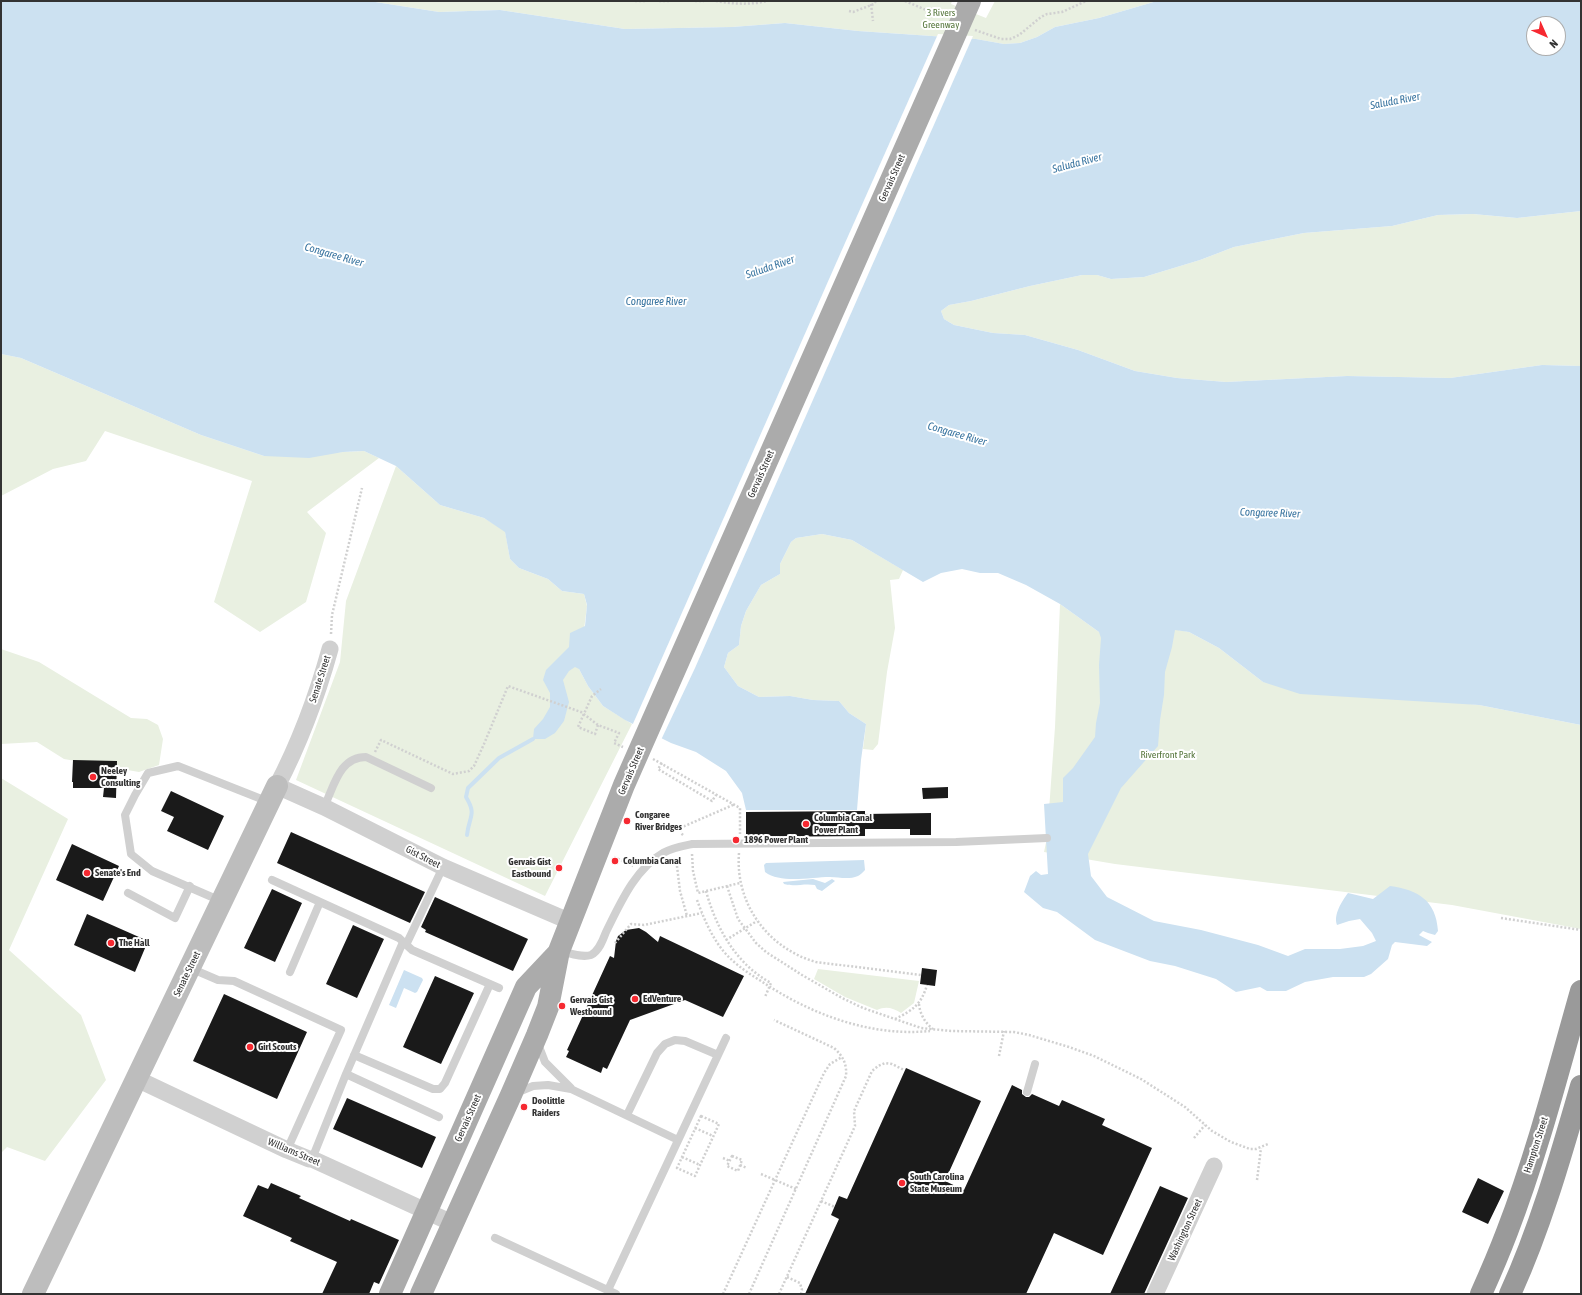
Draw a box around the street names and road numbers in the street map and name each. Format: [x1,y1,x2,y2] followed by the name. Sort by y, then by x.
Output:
[876,152,908,204] street label: Gervais Street
[745,448,777,500] street label: Gervais Street
[307,654,333,704] street label: Senate Street
[616,745,646,797] street label: Gervais Street
[404,843,442,871] street label: Gist Street
[171,949,203,999] street label: Senate Street
[452,1092,484,1144] street label: Gervais Street
[1521,1116,1551,1174] street label: Hampton Street
[266,1136,322,1168] street label: Williams Street
[1165,1197,1205,1263] street label: Washington Street

